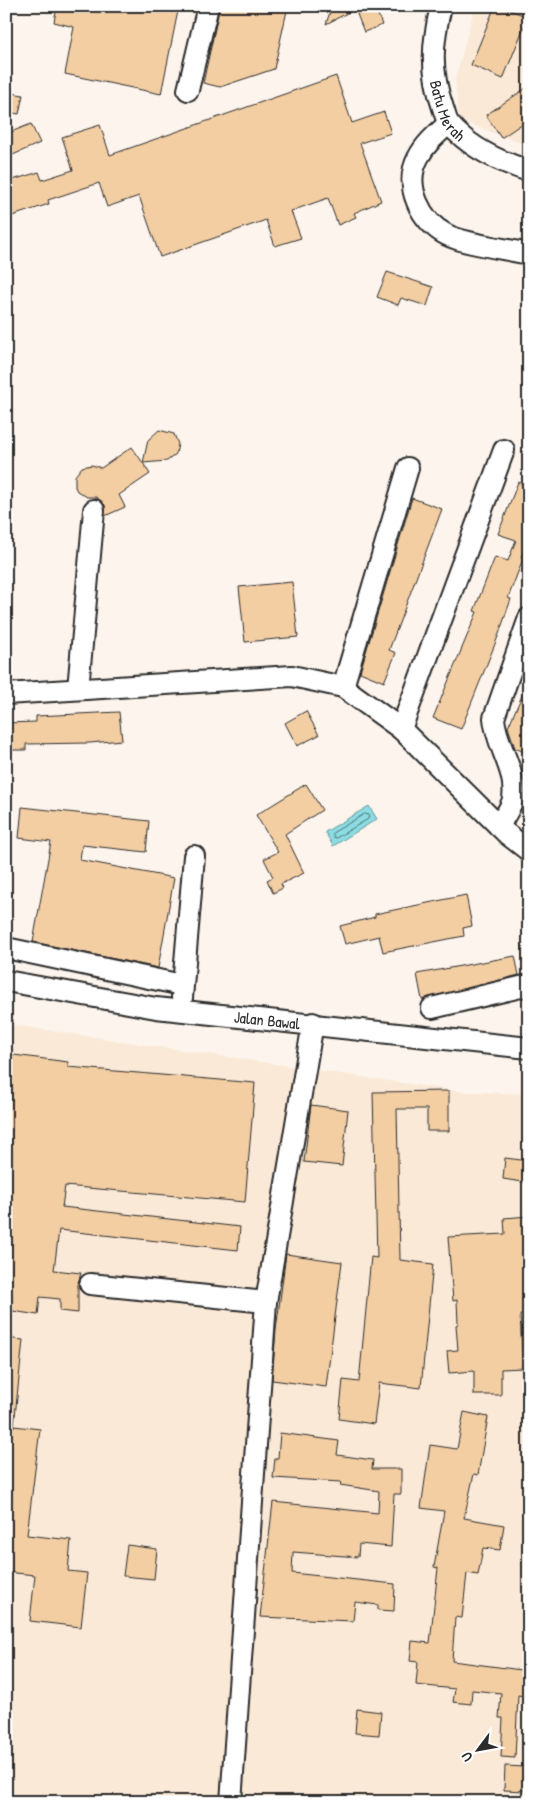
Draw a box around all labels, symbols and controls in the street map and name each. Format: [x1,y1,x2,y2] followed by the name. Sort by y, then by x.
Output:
[425,78,471,146] street label: Batu Merah
[233,1005,302,1034] street label: Jalan Bawal
[452,1726,502,1776] north arrow
[456,1749,477,1765] text: U

